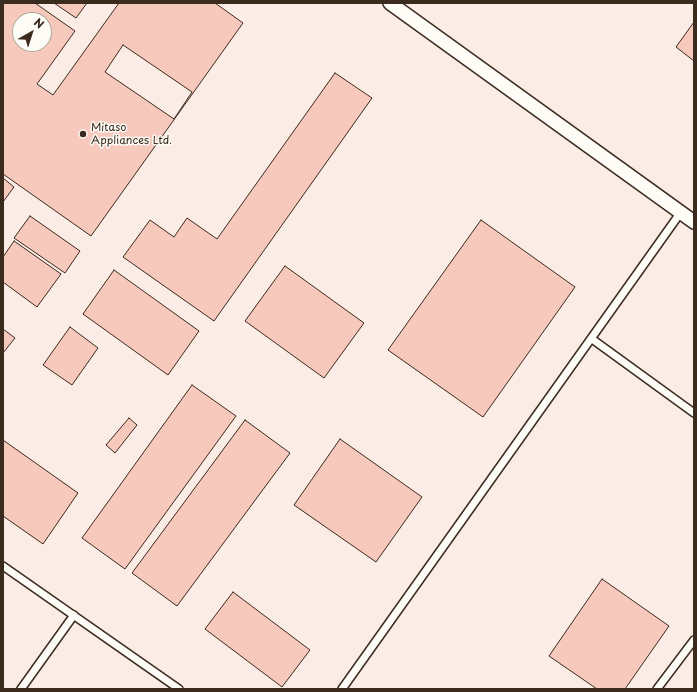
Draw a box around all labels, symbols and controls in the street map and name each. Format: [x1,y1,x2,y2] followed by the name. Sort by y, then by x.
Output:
[12,12,52,52] north arrow
[31,14,48,32] text: N
[91,121,172,147] place label: Mitaso Appliances Ltd.
[78,129,88,139] marker: Mitaso Appliances Ltd.

